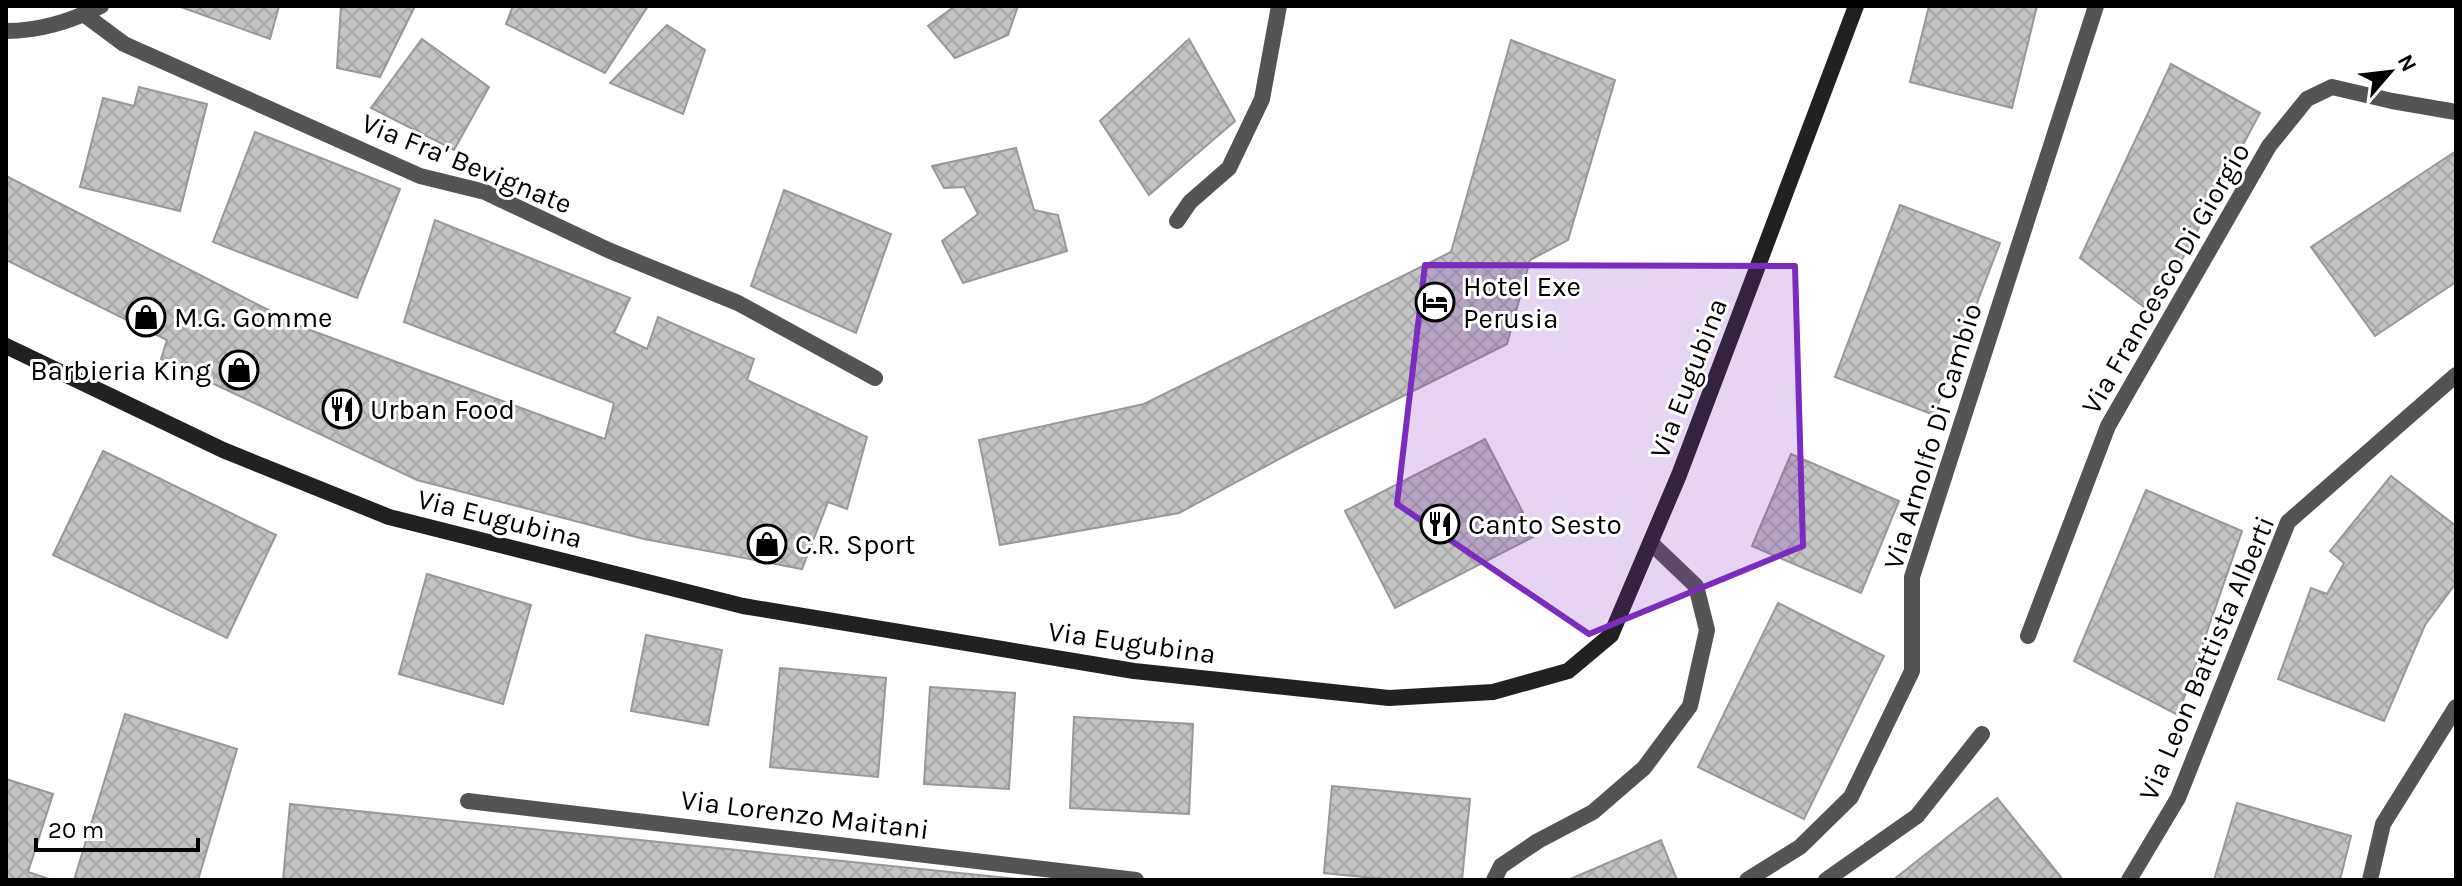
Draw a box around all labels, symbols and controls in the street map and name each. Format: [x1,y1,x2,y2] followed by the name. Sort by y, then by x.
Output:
[2350,32,2430,112] north arrow
[2392,50,2422,76] text: N
[357,106,577,221] street label: Via Fra' Bevignate
[2074,137,2257,420] street label: Via Francesco Di Giorgio
[1463,270,1581,335] place label: Hotel Exe Perusia
[1414,281,1456,323] hotel icon: Hotel Exe Perusia
[1643,293,1734,463] street label: Via Eugubina
[125,296,167,338] shop icon: M.G. Gomme
[1876,299,1989,573] street label: Via Arnolfo Di Cambio
[174,301,333,334] place label: M.G. Gomme
[218,349,260,391] shop icon: Barbieria King
[30,354,211,387] place label: Barbieria King
[321,388,363,430] restaurant icon: Urban Food
[370,393,515,426] place label: Urban Food
[414,482,586,555] street label: Via Eugubina
[1419,503,1461,545] restaurant icon: Canto Sesto
[1468,508,1622,541] place label: Canto Sesto
[2132,511,2281,805] street label: Via Leon Battista Alberti
[746,523,788,565] shop icon: C.R. Sport
[795,528,915,561] place label: C.R. Sport
[1046,614,1218,671] street label: Via Eugubina
[679,783,931,846] street label: Via Lorenzo Maitani
[36,802,198,852] scale bar
[48,816,104,844] text: 20 m

